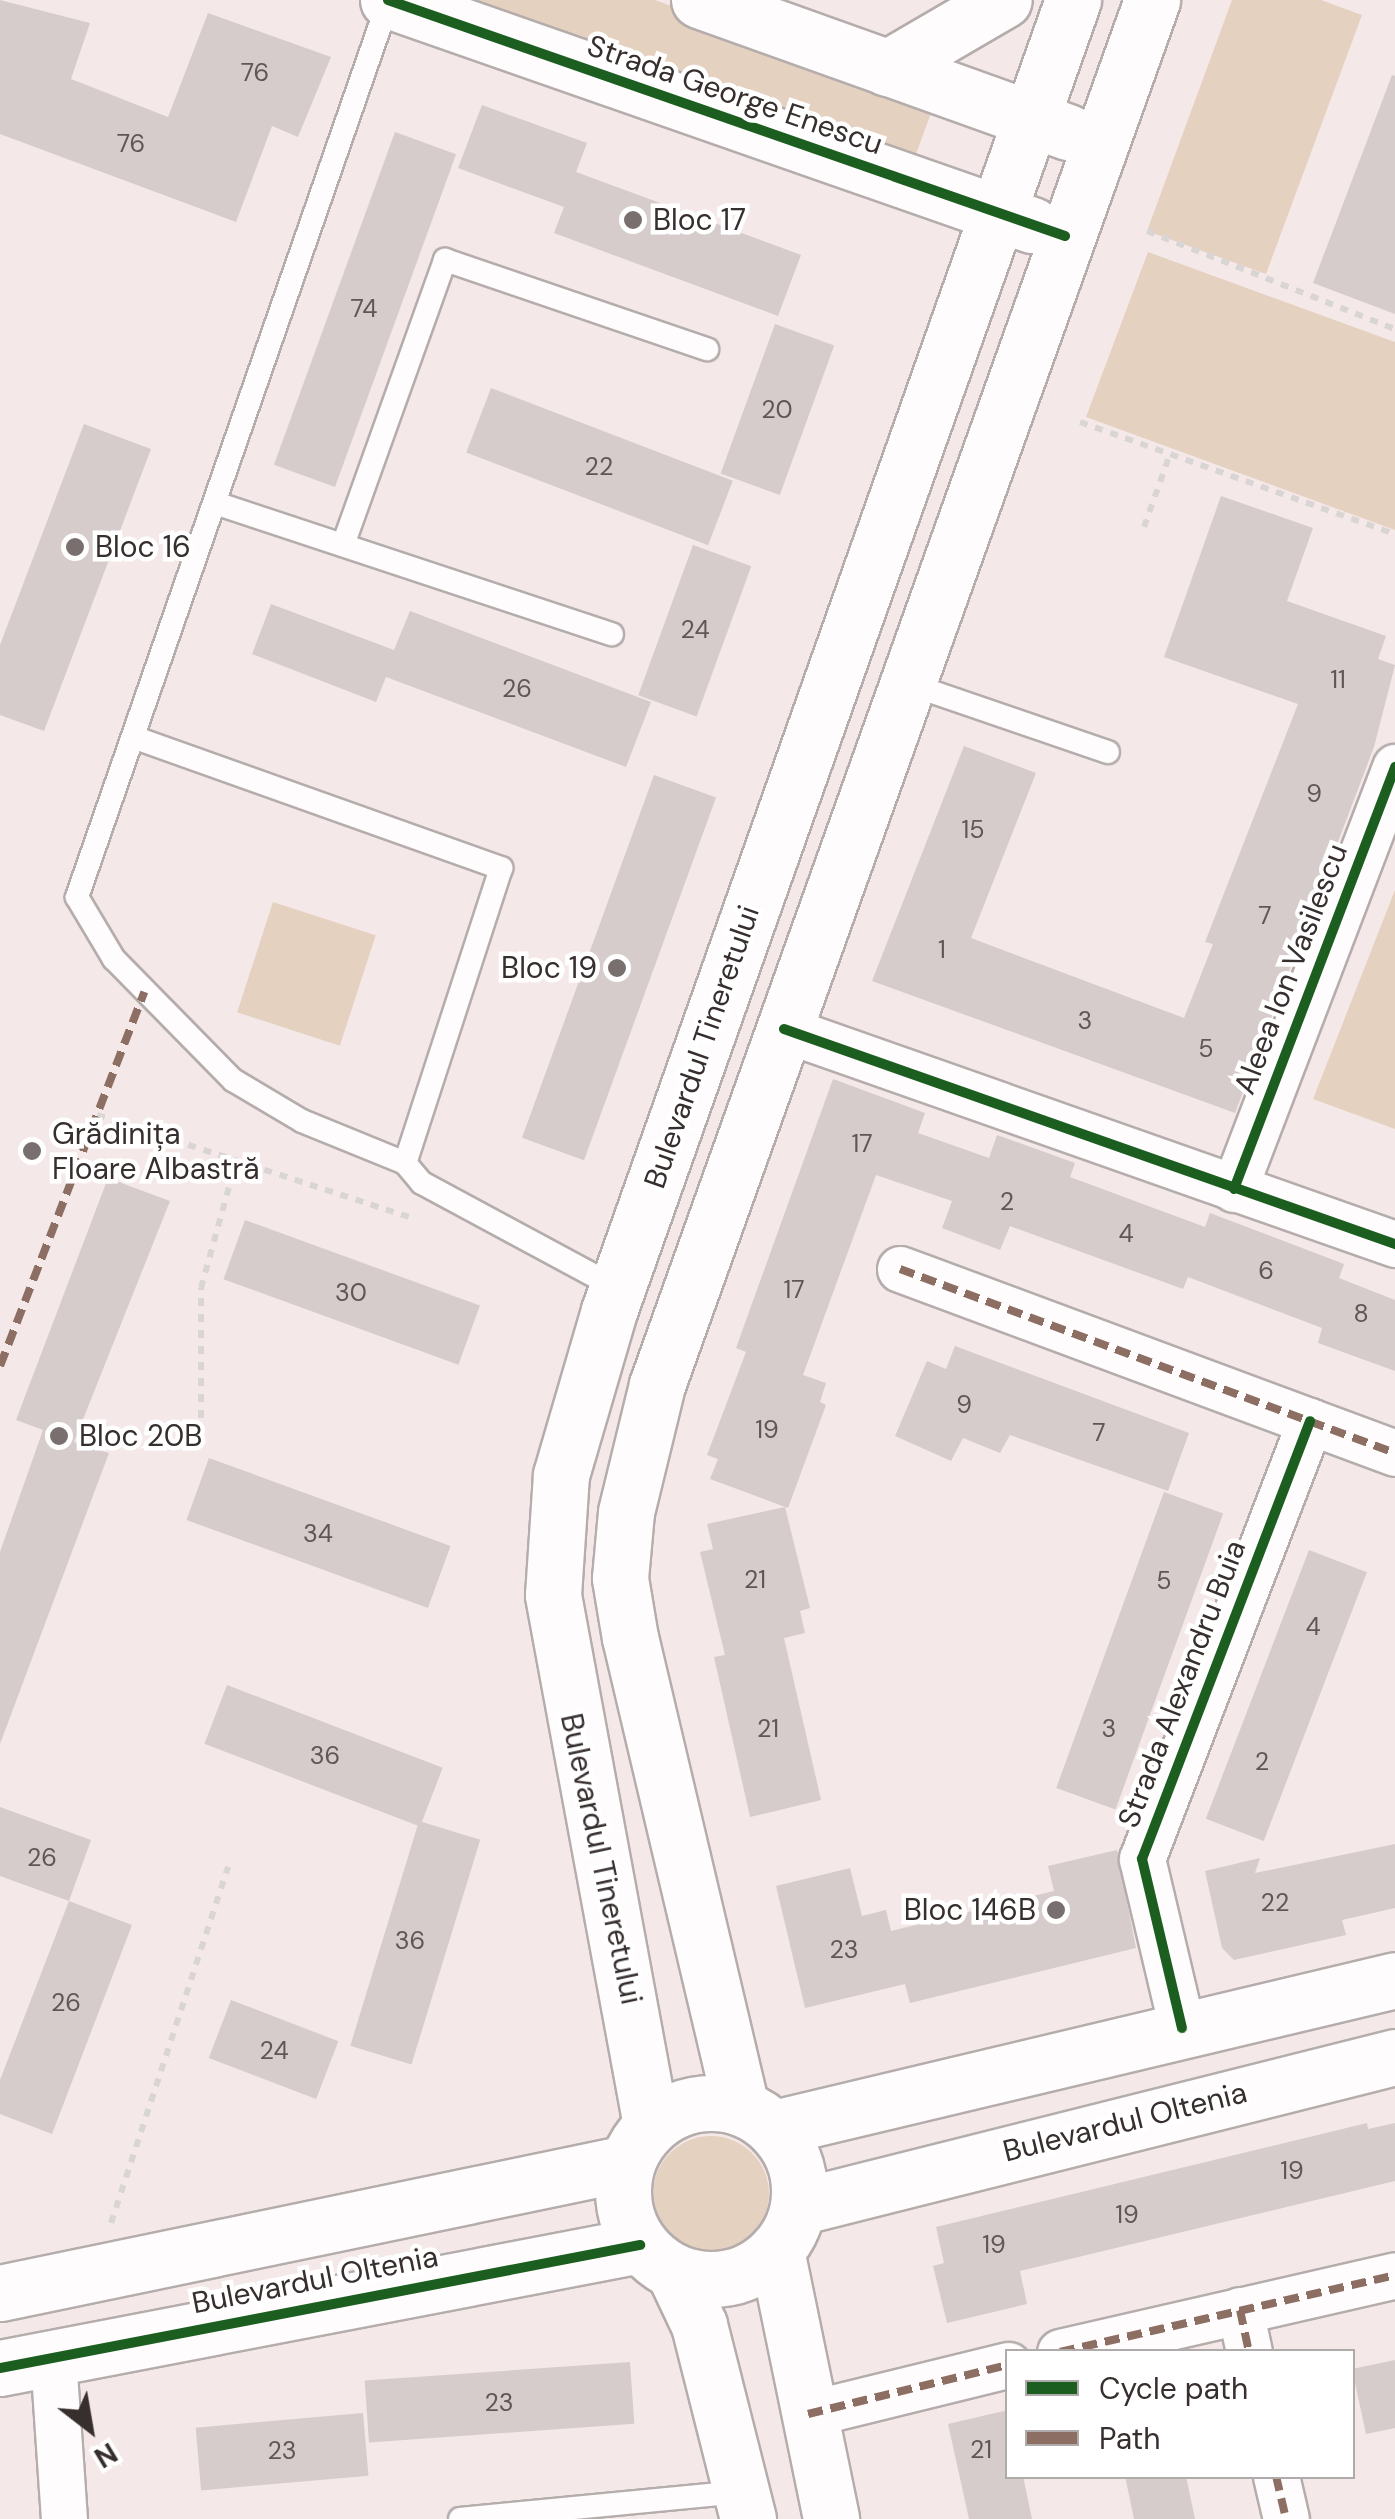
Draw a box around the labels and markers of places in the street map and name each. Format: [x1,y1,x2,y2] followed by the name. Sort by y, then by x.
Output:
[653,202,746,238] place label: Bloc 17
[622,209,644,231] marker: Bloc 17
[95,529,191,565] place label: Bloc 16
[64,536,86,558] marker: Bloc 16
[501,950,597,986] place label: Bloc 19
[606,957,628,979] marker: Bloc 19
[52,1116,260,1186] place label: Grădinița Floare Albastră
[21,1140,43,1162] marker: Grădinița Floare Albastră
[79,1418,202,1454] place label: Bloc 20B
[48,1425,70,1447] marker: Bloc 20B
[904,1892,1036,1928] place label: Bloc 146B
[1045,1899,1067,1921] marker: Bloc 146B

